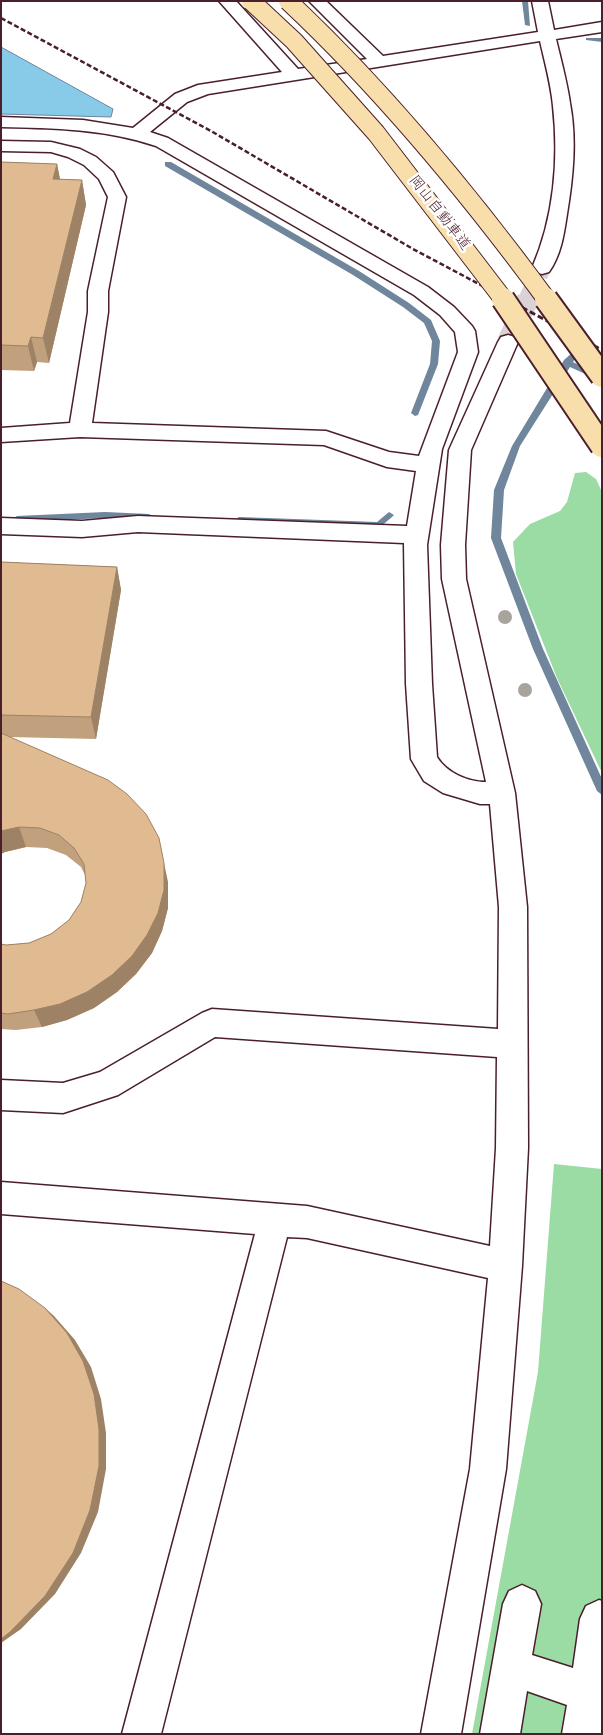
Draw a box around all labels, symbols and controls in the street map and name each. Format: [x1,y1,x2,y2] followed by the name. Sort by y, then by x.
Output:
[403,173,473,255] street label: 岡山自動車道

